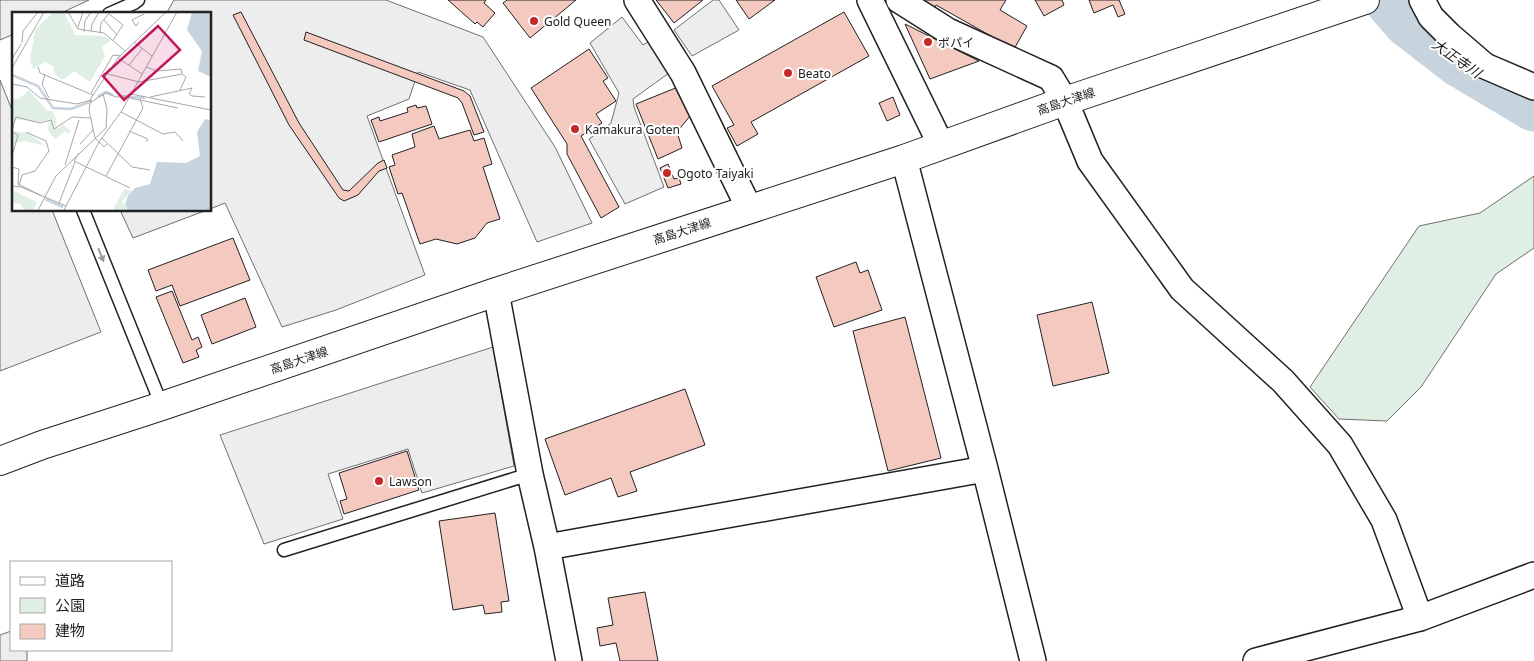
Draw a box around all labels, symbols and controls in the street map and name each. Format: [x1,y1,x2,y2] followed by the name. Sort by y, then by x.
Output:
[12,12,211,211] inset map
[544,13,611,30] place label: Gold Queen
[528,15,540,27] marker: Gold Queen
[938,34,974,51] place label: ポパイ
[1429,34,1487,83] water label: 大正寺川
[922,36,934,48] marker: ポパイ
[798,65,831,82] place label: Beato
[782,67,794,79] marker: Beato
[1035,83,1097,119] street label: 高島大津線
[585,121,680,138] place label: Kamakura Goten
[569,123,581,135] marker: Kamakura Goten
[677,165,754,182] place label: Ogoto Taiyaki
[661,167,673,179] marker: Ogoto Taiyaki
[651,214,713,248] street label: 高島大津線
[97,248,105,263] one-way arrow
[268,342,330,378] street label: 高島大津線
[389,473,432,490] place label: Lawson
[373,475,385,487] marker: Lawson
[10,561,172,651] legend
[55,570,85,590] text: 道路
[55,595,85,615] text: 公園
[55,620,85,640] text: 建物

